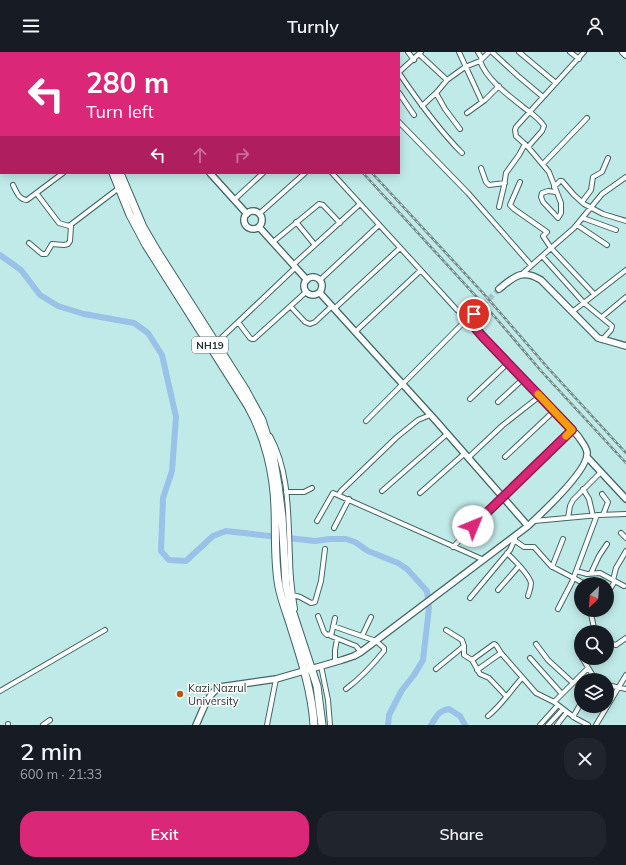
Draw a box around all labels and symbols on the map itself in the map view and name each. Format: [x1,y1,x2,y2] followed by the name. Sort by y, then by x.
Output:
[457,297,491,331] pin
[192,337,228,353] road number: NH19
[452,505,494,547] position arrow
[574,577,614,617] north arrow
[188,681,246,708] place label: Kazi Nazrul University
[175,689,185,699] marker: Kazi Nazrul University

